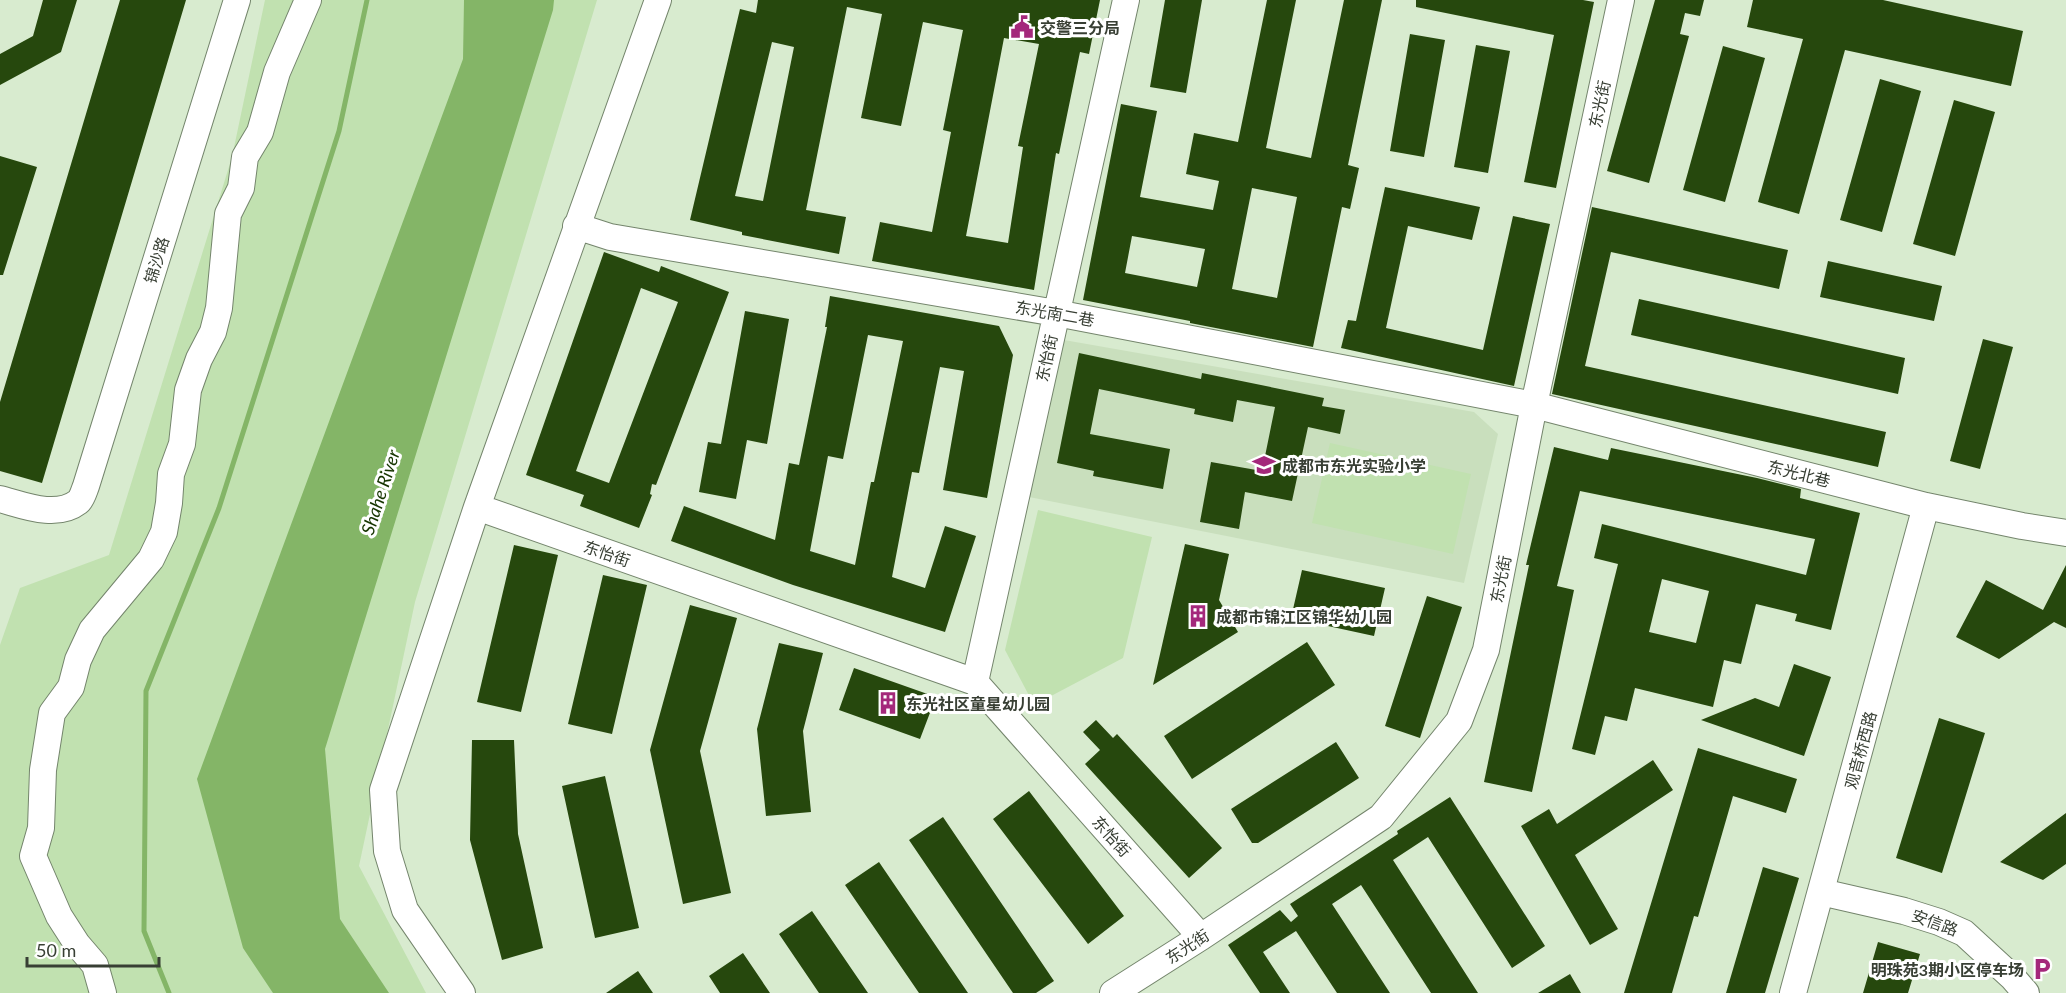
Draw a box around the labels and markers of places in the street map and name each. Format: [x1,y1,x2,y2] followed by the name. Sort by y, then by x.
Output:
[1009,14,1035,40] public building icon: 交警三分局
[1040,18,1120,37] place label: 交警三分局
[1251,452,1277,478] school or university icon: 成都市东光实验小学
[1282,456,1426,475] place label: 成都市东光实验小学
[1185,603,1211,629] building icon: 成都市锦江区锦华幼儿园
[1216,607,1392,626] place label: 成都市锦江区锦华幼儿园
[875,690,901,716] building icon: 东光社区童星幼儿园
[906,694,1050,713] place label: 东光社区童星幼儿园
[2029,956,2055,982] parking icon: 明珠苑3期小区停车场
[1871,960,2024,979] place label: 明珠苑3期小区停车场

